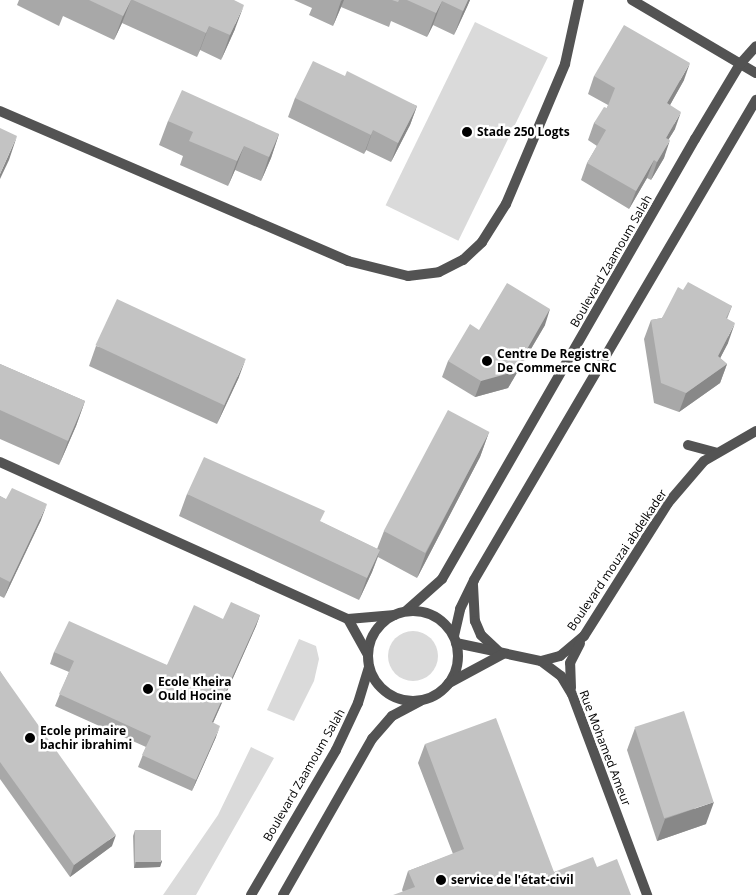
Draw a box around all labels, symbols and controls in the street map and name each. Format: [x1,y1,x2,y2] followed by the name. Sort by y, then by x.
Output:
[477,125,570,139] place label: Stade 250 Logts
[461,126,473,138] marker: Stade 250 Logts
[567,192,655,330] street label: Boulevard Zaamoum Salah
[497,347,617,375] place label: Centre De Registre De Commerce CNRC
[481,355,493,367] marker: Centre De Registre De Commerce CNRC
[564,487,670,633] street label: Boulevard mouzai abdelkader
[158,675,231,703] place label: Ecole Kheira Ould Hocine
[142,683,154,695] marker: Ecole Kheira Ould Hocine
[576,688,634,808] street label: Rue Mohamed Ameur
[260,706,348,844] street label: Boulevard Zaamoum Salah
[40,724,132,752] place label: Ecole primaire bachir ibrahimi
[24,732,36,744] marker: Ecole primaire bachir ibrahimi
[451,873,574,887] place label: service de l'état-civil
[435,874,447,886] marker: service de l'état-civil

